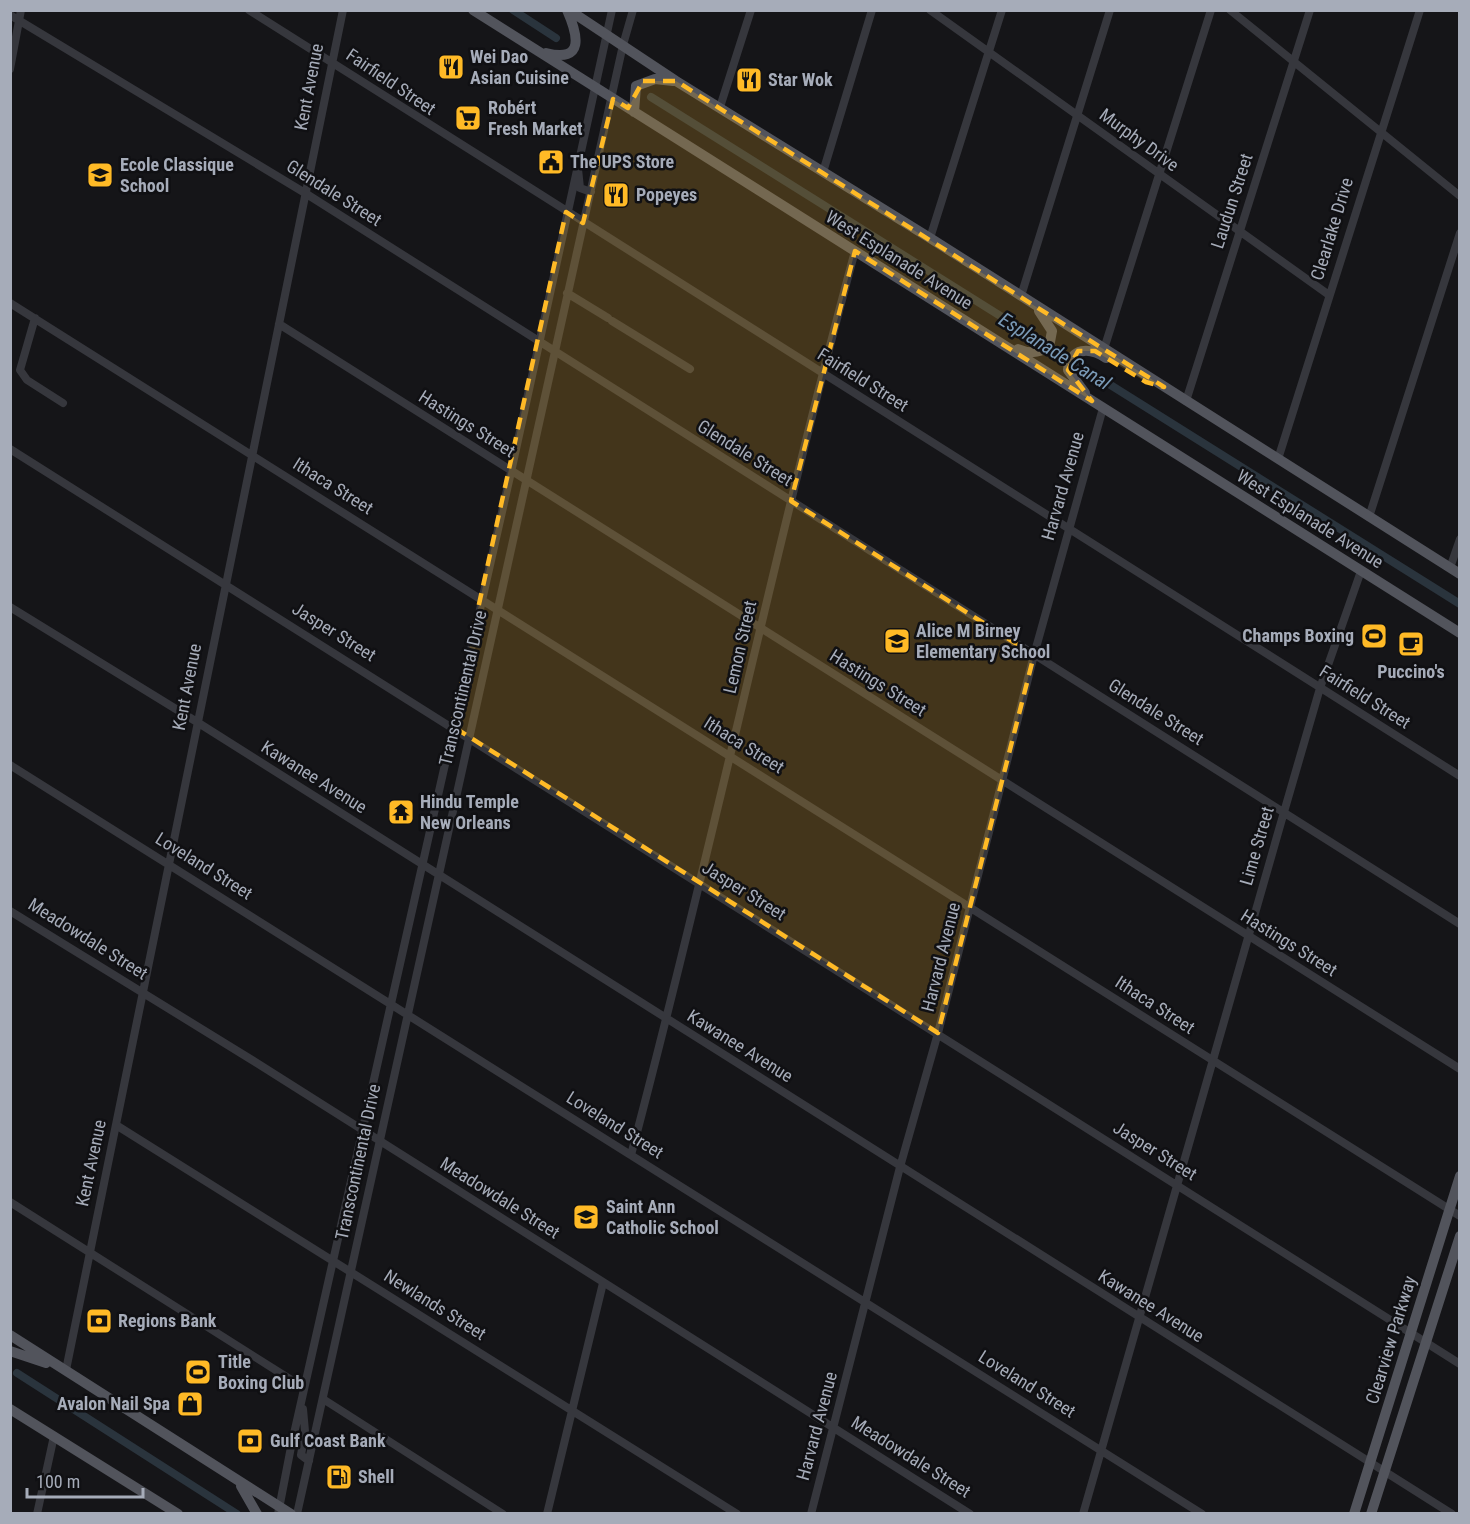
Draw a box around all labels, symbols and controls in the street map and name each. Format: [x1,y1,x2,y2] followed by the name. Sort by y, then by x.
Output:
[290,42,327,132] street label: Kent Avenue
[343,44,440,119] street label: Fairfield Street
[470,46,569,88] place label: Wei Dao Asian Cuisine
[436,52,466,82] restaurant icon: Wei Dao Asian Cuisine
[734,65,764,95] restaurant icon: Star Wok
[768,69,833,90] place label: Star Wok
[488,97,583,139] place label: Robért Fresh Market
[453,103,483,133] supermarket icon: Robért Fresh Market
[1096,104,1183,175] street label: Murphy Drive
[536,147,566,177] public building icon: The UPS Store
[570,151,674,172] place label: The UPS Store
[1206,151,1257,251] street label: Laudun Street
[120,154,234,196] place label: Ecole Classique School
[283,155,386,230] street label: Glendale Street
[85,160,115,190] school or university icon: Ecole Classique School
[1306,175,1357,283] street label: Clearlake Drive
[601,180,631,210] restaurant icon: Popeyes
[636,184,697,205] place label: Popeyes
[822,206,976,313] street label: West Esplanade Avenue
[995,307,1116,395] water label: Esplanade Canal
[814,343,913,416] street label: Fairfield Street
[415,386,519,462] street label: Hastings Street
[694,415,797,490] street label: Glendale Street
[1037,429,1088,543] street label: Harvard Avenue
[289,453,377,518] street label: Ithaca Street
[1233,465,1387,572] street label: West Esplanade Avenue
[289,598,380,666] street label: Jasper Street
[719,598,760,695] street label: Lemon Street
[434,608,491,768] street label: Transcontinental Drive
[916,620,1050,662] place label: Alice M Birney Elementary School
[1359,621,1389,651] sports icon: Champs Boxing
[1242,625,1354,646] place label: Champs Boxing
[882,626,912,656] school or university icon: Alice M Birney Elementary School
[1396,629,1426,659] cafe icon: Puccino's
[168,642,205,732] street label: Kent Avenue
[826,645,930,721] street label: Hastings Street
[1316,660,1415,733] street label: Fairfield Street
[1377,661,1445,682] place label: Puccino's
[1105,674,1208,749] street label: Glendale Street
[700,712,788,777] street label: Ithaca Street
[258,736,371,817] street label: Kawanee Avenue
[420,791,519,833] place label: Hindu Temple New Orleans
[386,797,416,827] temple icon: Hindu Temple New Orleans
[1235,804,1278,888] street label: Lime Street
[152,827,257,904] street label: Loveland Street
[699,857,790,925] street label: Jasper Street
[25,893,152,984] street label: Meadowdale Street
[917,900,964,1014] street label: Harvard Avenue
[1237,905,1341,981] street label: Hastings Street
[1112,971,1199,1038] street label: Ithaca Street
[684,1005,797,1086] street label: Kawanee Avenue
[331,1082,384,1242] street label: Transcontinental Drive
[563,1086,668,1163] street label: Loveland Street
[1110,1117,1201,1185] street label: Jasper Street
[71,1118,110,1208] street label: Kent Avenue
[437,1152,564,1243] street label: Meadowdale Street
[606,1196,719,1238] place label: Saint Ann Catholic School
[571,1202,601,1232] school or university icon: Saint Ann Catholic School
[380,1265,490,1344] street label: Newlands Street
[1095,1265,1208,1346] street label: Kawanee Avenue
[1361,1273,1420,1406] street label: Clearview Parkway
[84,1306,114,1336] bank icon: Regions Bank
[118,1310,217,1331] place label: Regions Bank
[975,1345,1080,1422] street label: Loveland Street
[218,1351,304,1393] place label: Title Boxing Club
[183,1357,213,1387] sports icon: Title Boxing Club
[792,1369,841,1483] street label: Harvard Avenue
[175,1389,205,1419] shop icon: Avalon Nail Spa
[57,1393,170,1414] place label: Avalon Nail Spa
[848,1411,975,1502] street label: Meadowdale Street
[235,1426,265,1456] bank icon: Gulf Coast Bank
[270,1430,386,1451] place label: Gulf Coast Bank
[27,1461,142,1499] scale bar
[324,1462,354,1492] fuel station icon: Shell
[358,1466,394,1487] place label: Shell
[36,1471,80,1492] text: 100 m

